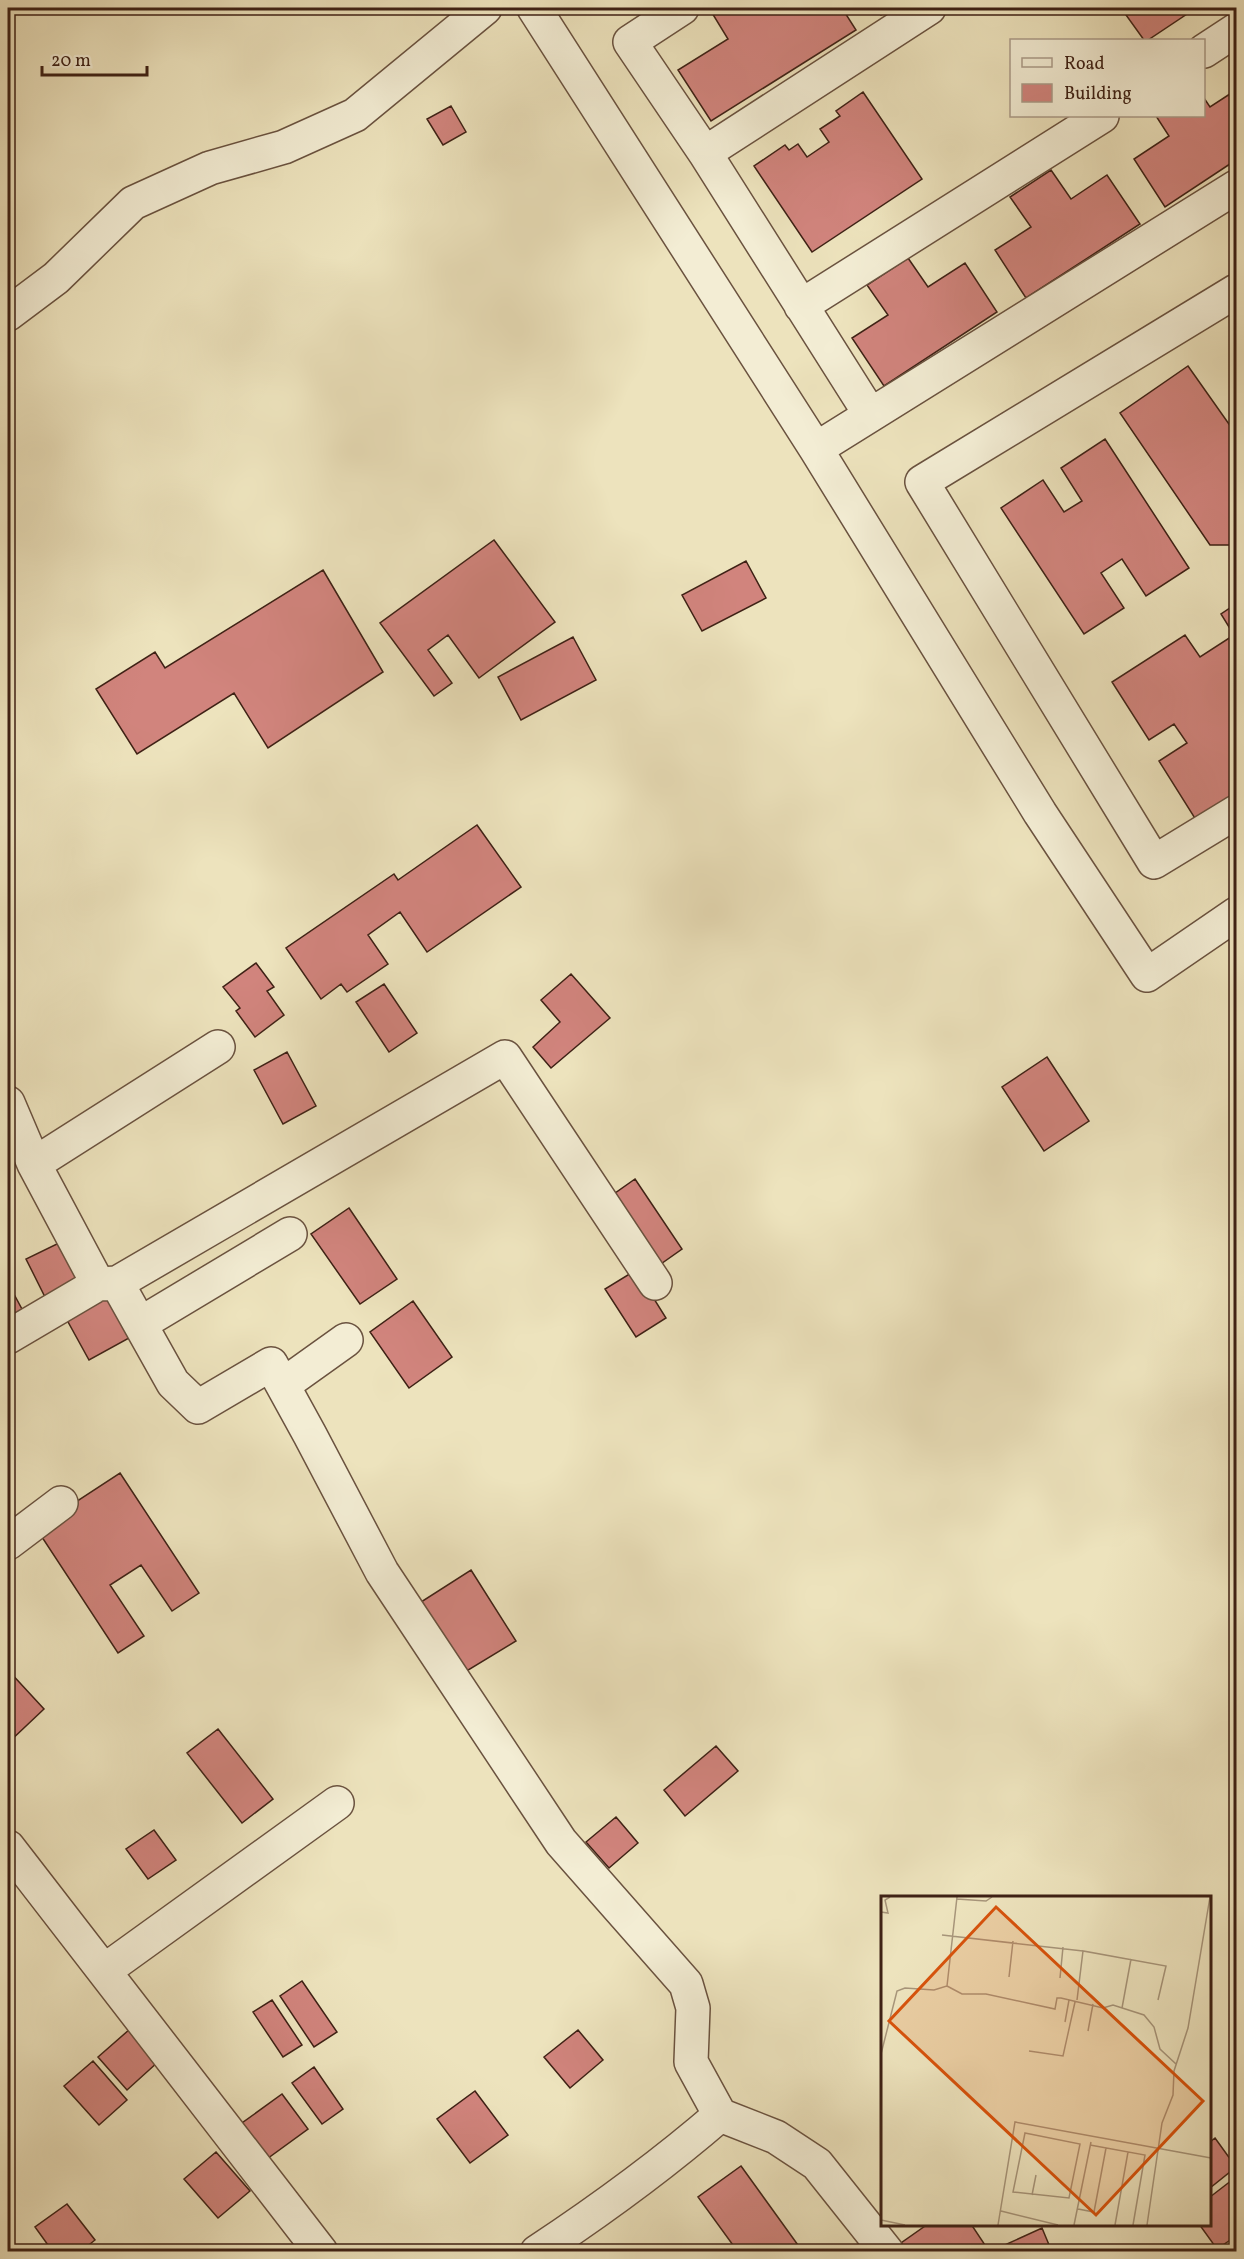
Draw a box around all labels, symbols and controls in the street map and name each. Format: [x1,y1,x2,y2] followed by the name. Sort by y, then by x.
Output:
[42,39,147,77] scale bar
[1010,39,1205,117] legend
[51,49,91,74] text: 20 m
[1064,52,1105,77] text: Road
[1064,82,1132,107] text: Building
[881,1896,1211,2226] inset map

